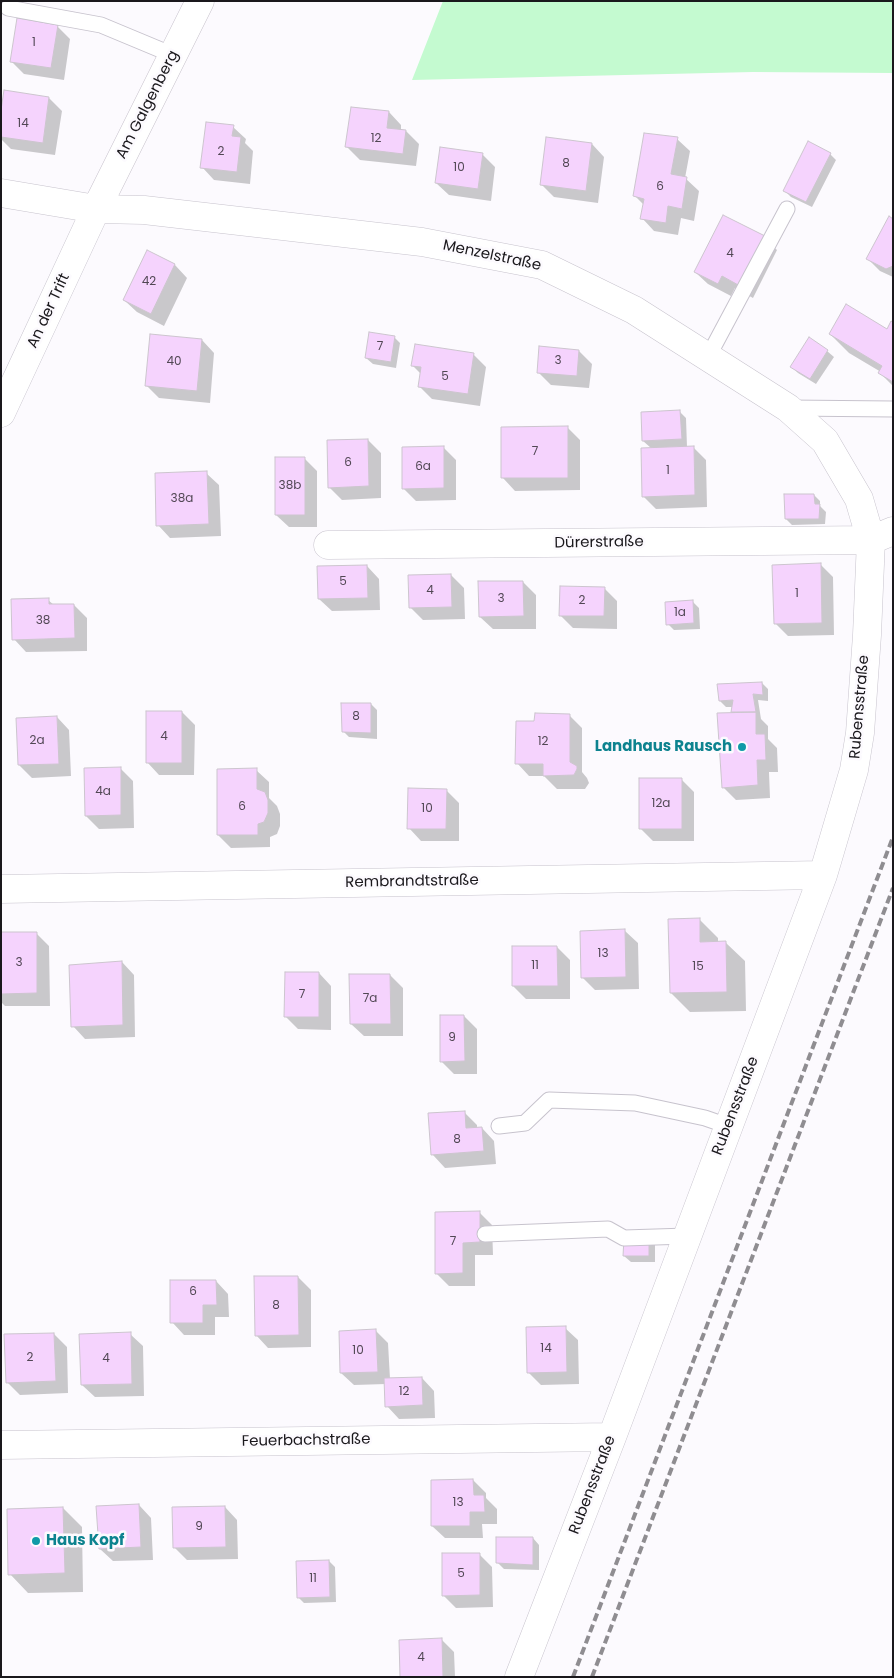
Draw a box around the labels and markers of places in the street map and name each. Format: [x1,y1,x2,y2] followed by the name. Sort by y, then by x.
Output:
[595,738,732,756] place label: Landhaus Rausch
[736,741,748,753] marker: Landhaus Rausch
[46,1532,124,1550] place label: Haus Kopf
[30,1535,42,1547] marker: Haus Kopf

